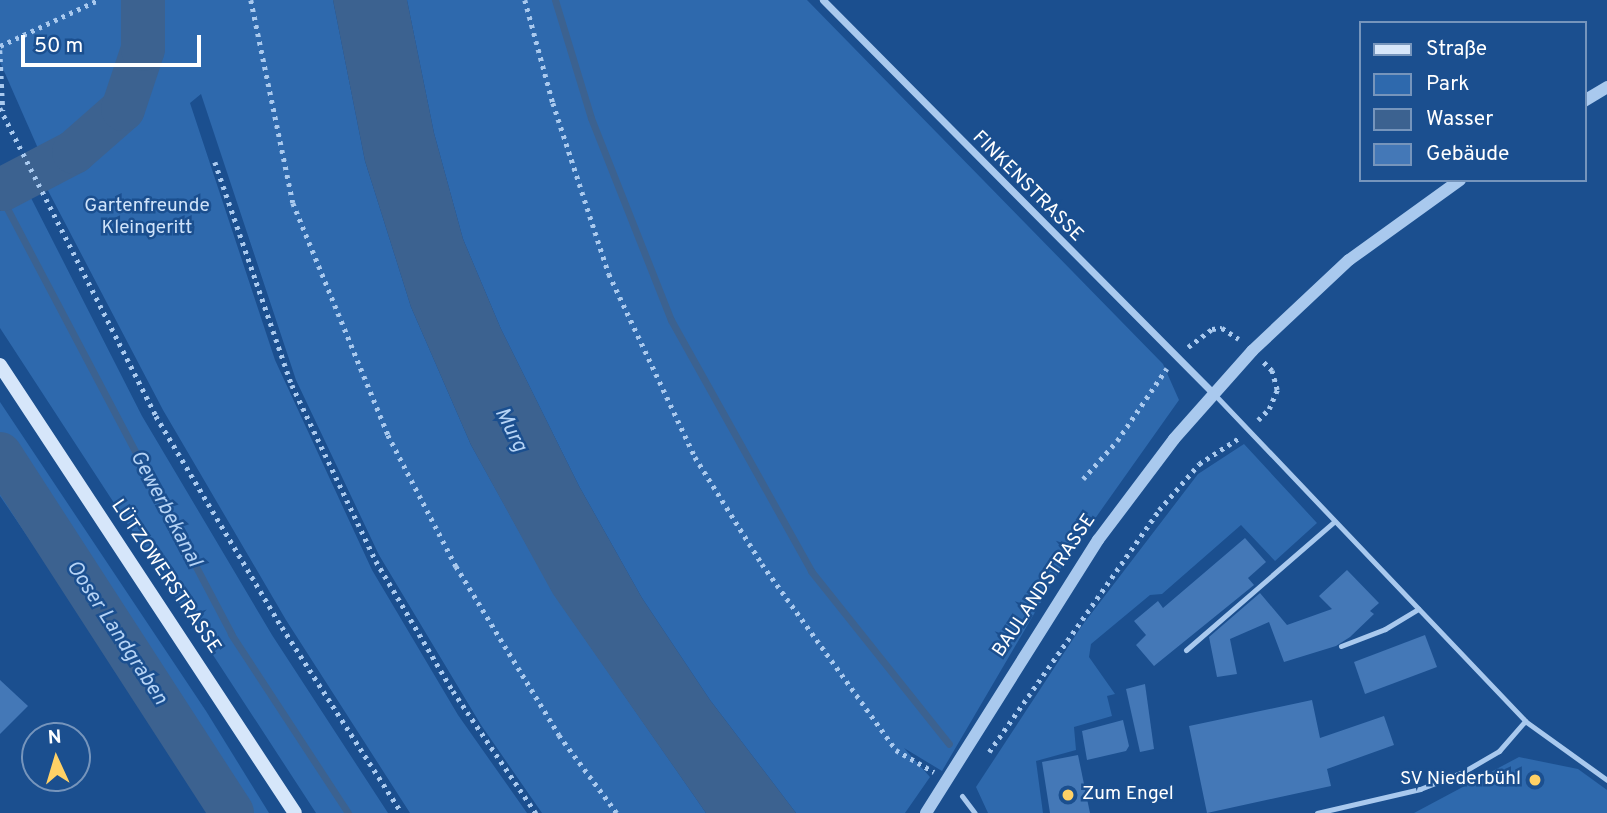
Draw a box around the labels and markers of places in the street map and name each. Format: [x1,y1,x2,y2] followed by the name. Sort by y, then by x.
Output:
[1399,769,1521,791] place label: SV Niederbühl
[1527,772,1543,788] marker: SV Niederbühl
[1082,784,1174,806] place label: Zum Engel
[1060,787,1076,803] marker: Zum Engel

